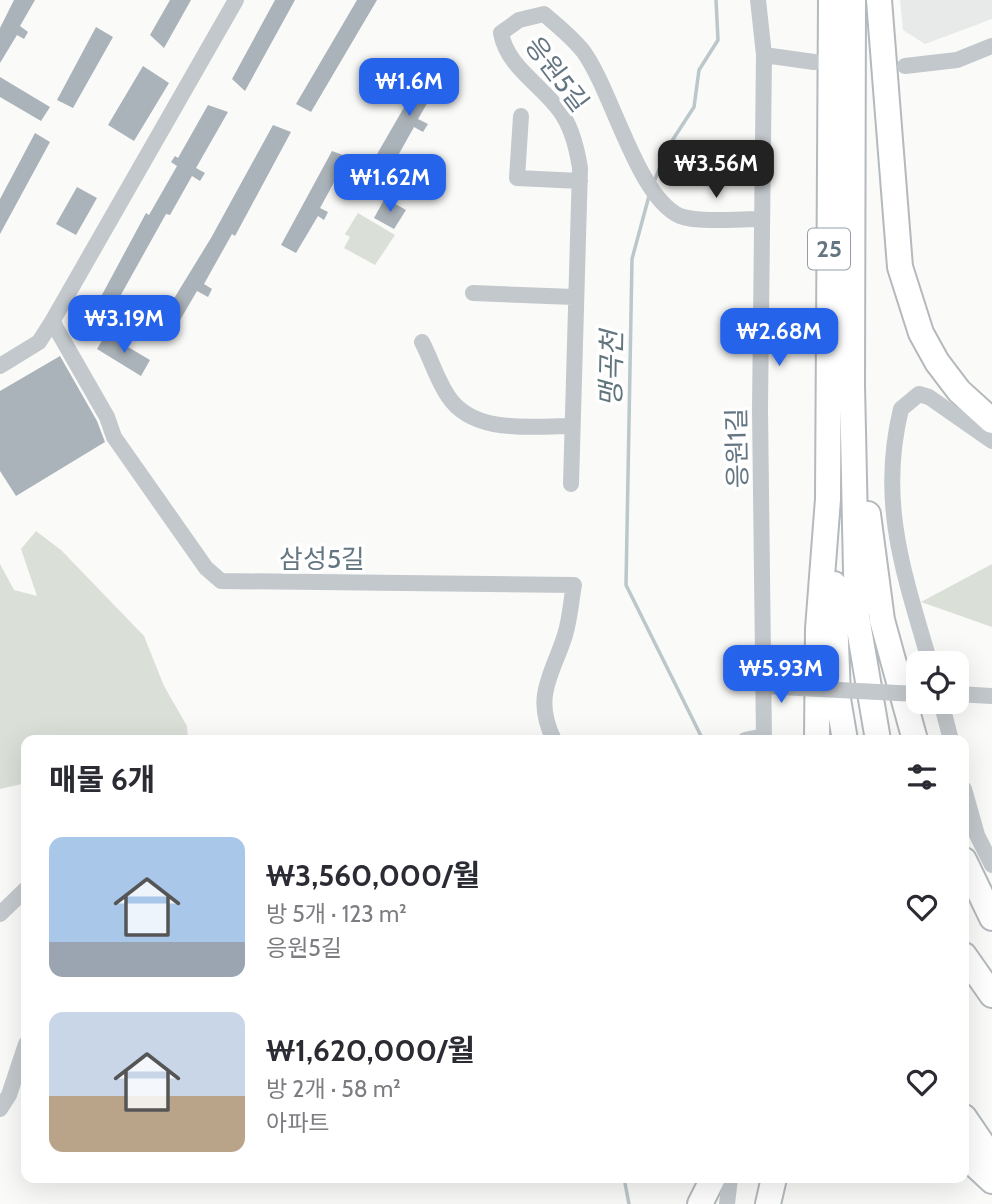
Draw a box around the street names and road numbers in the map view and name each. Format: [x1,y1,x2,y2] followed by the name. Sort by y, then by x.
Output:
[518,30,596,118] street label: 응원5길
[808,228,850,270] road number: 25
[720,408,754,488] street label: 응원1길
[279,543,365,575] street label: 삼성5길

